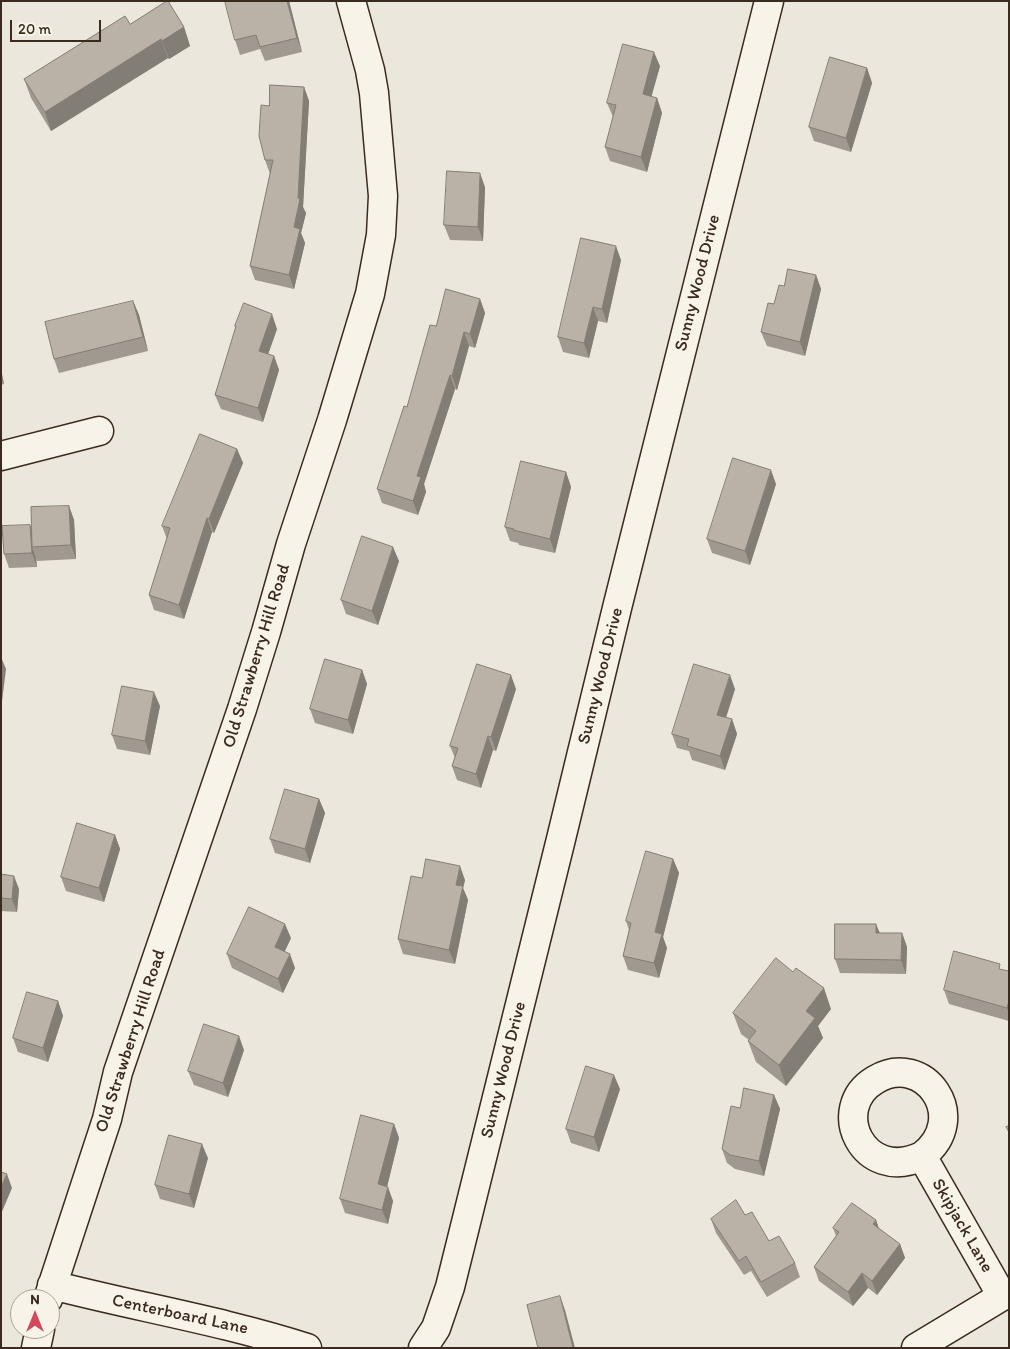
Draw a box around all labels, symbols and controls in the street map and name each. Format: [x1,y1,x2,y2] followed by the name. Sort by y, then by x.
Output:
[12,10,104,42] scale bar
[18,20,51,38] text: 20 m
[671,212,725,354] street label: Sunny Wood Drive
[219,561,295,751] street label: Old Strawberry Hill Road
[574,605,628,747] street label: Sunny Wood Drive
[91,947,171,1135] street label: Old Strawberry Hill Road
[477,999,531,1141] street label: Sunny Wood Drive
[926,1175,998,1277] street label: Skipjack Lane
[10,1289,60,1339] north arrow
[110,1290,250,1340] street label: Centerboard Lane
[30,1291,40,1308] text: N

